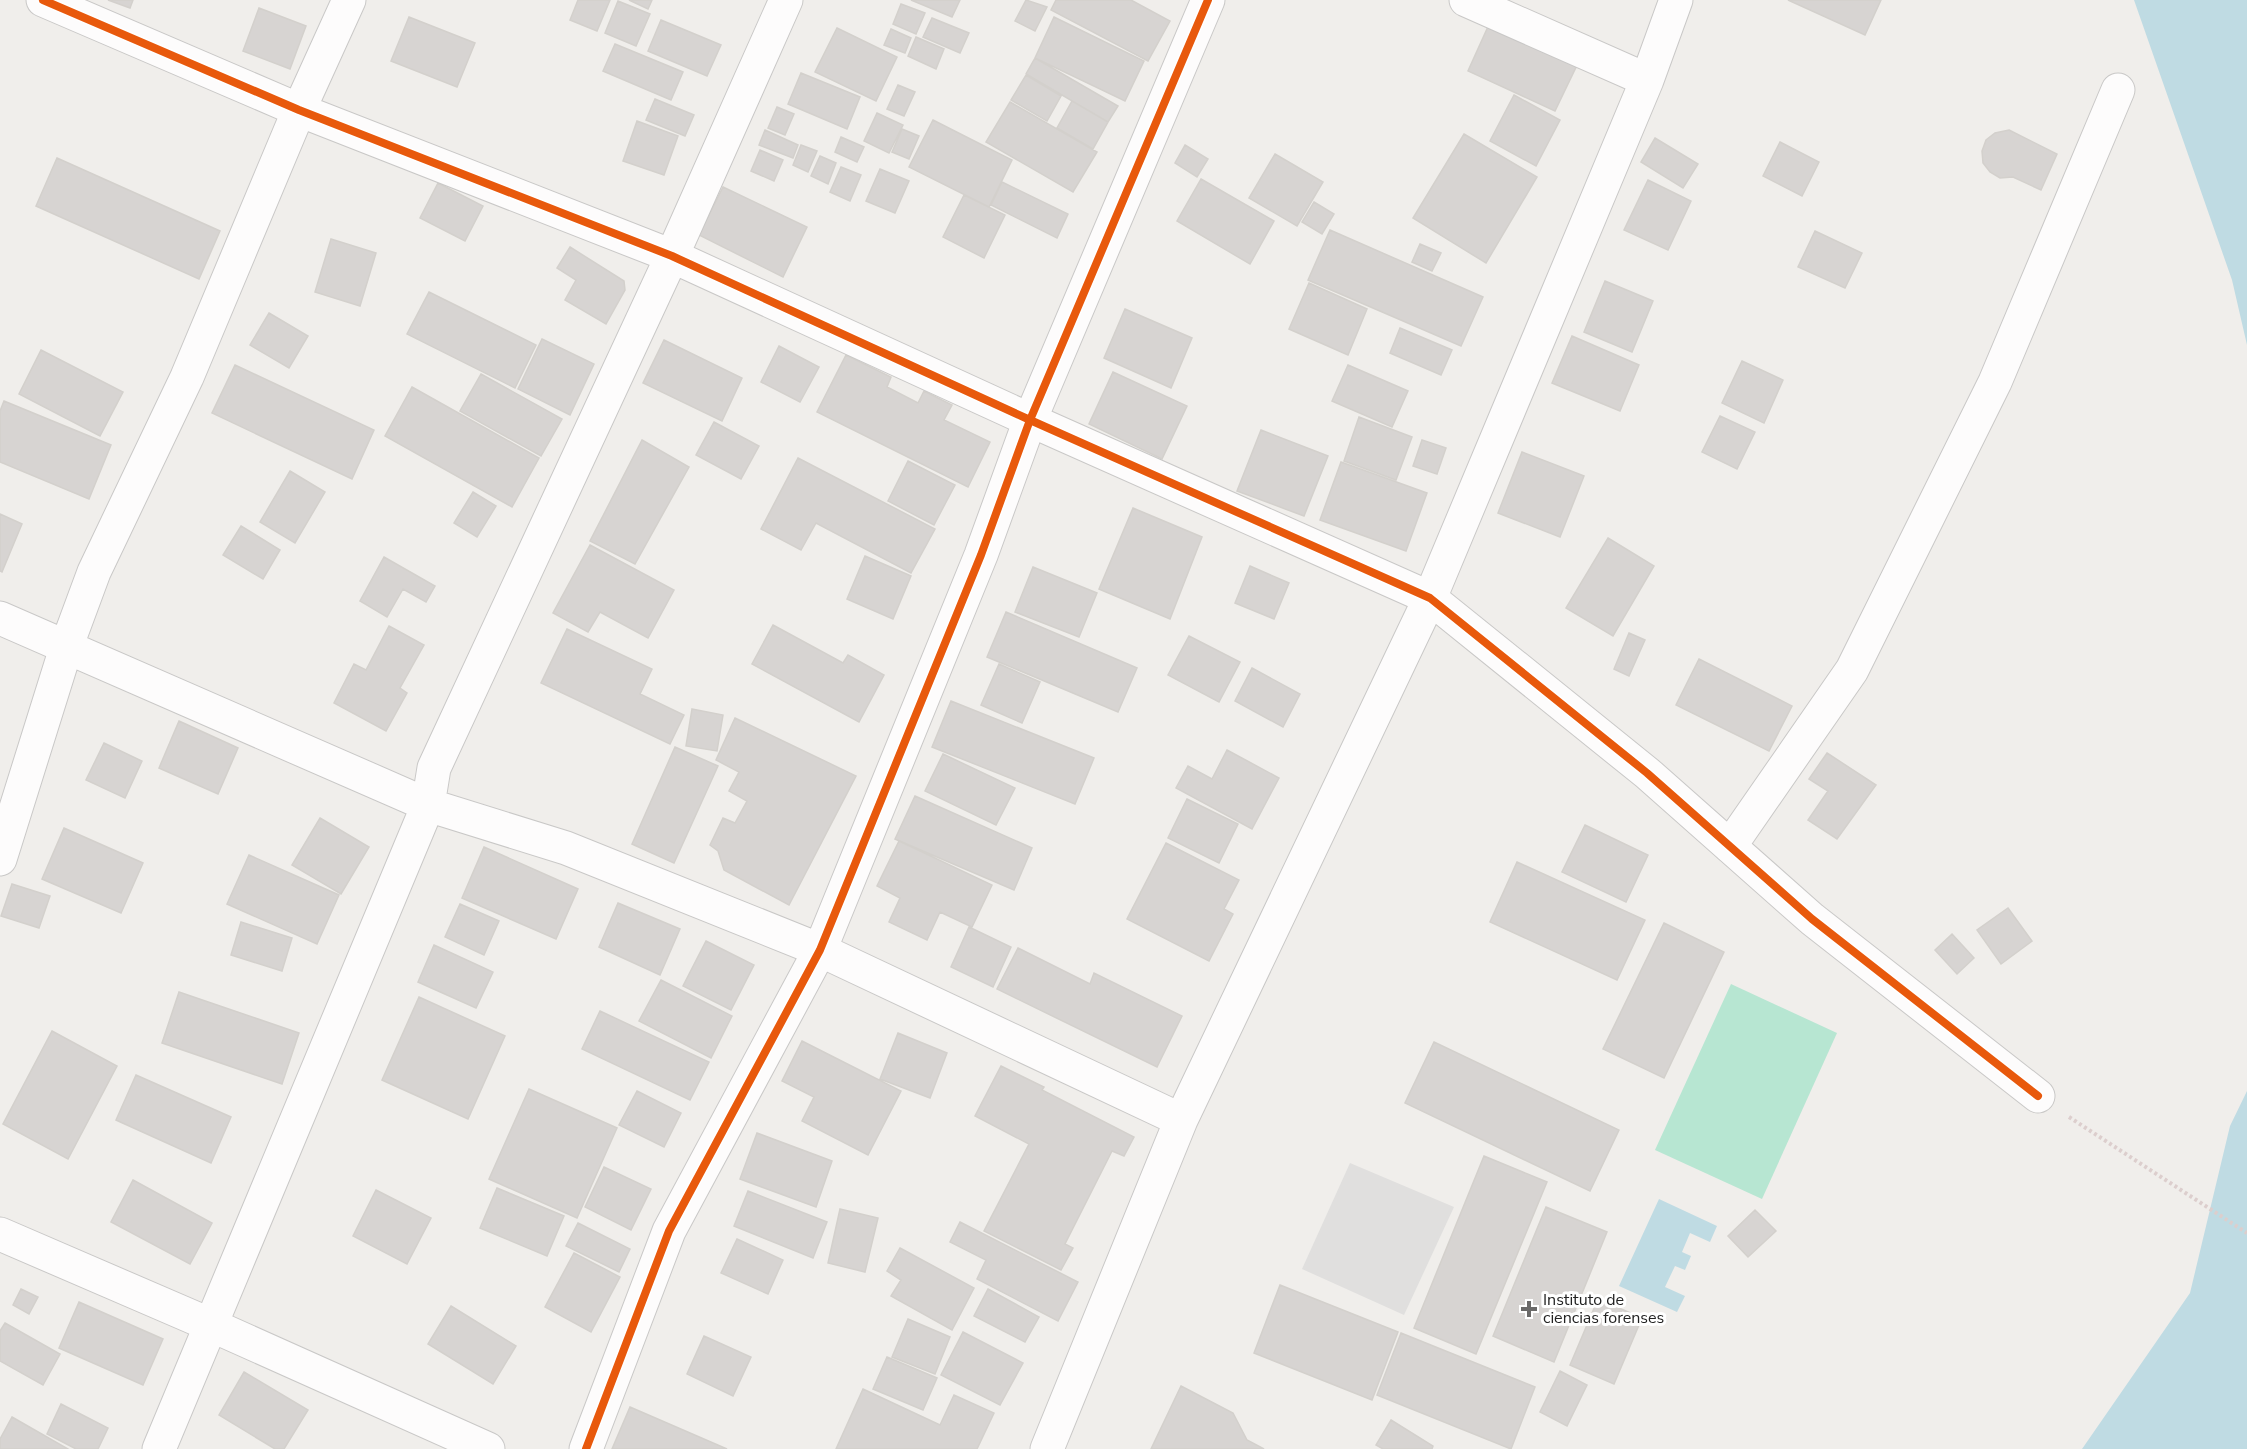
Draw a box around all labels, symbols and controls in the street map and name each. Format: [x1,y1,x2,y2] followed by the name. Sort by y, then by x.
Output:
[1543,1289,1664,1329] place label: Instituto de ciencias forenses
[1520,1300,1538,1318] marker: Instituto de ciencias forenses

